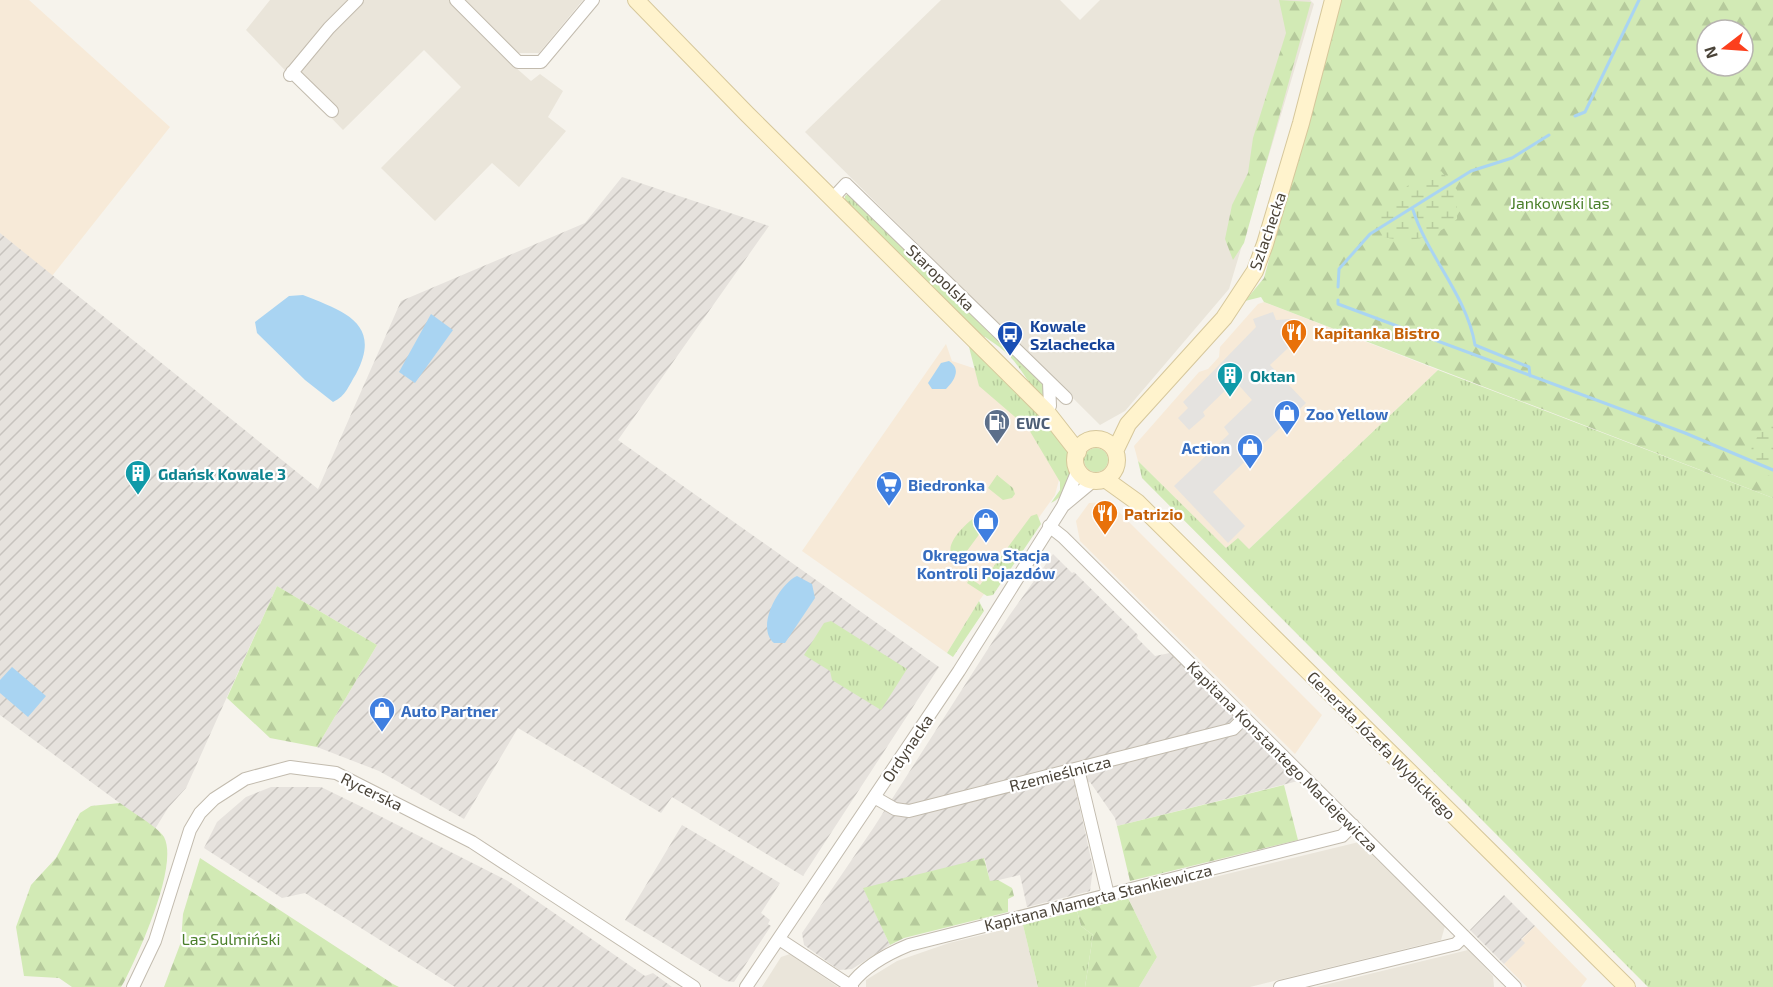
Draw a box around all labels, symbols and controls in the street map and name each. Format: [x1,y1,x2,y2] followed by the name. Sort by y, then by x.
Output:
[1695,18,1755,78] north arrow
[1699,44,1721,61] text: N
[1245,190,1289,272] street label: Szlachecka
[1510,193,1610,212] park label: Jankowski las
[903,240,979,314] street label: Staropolska
[1030,316,1115,353] place label: Kowale Szlachecka
[1279,317,1309,355] restaurant icon: Kapitanka Bistro
[995,319,1025,357] bus stop icon: Kowale Szlachecka
[1314,323,1440,342] place label: Kapitanka Bistro
[1215,360,1245,398] building icon: Oktan
[1250,366,1295,385] place label: Oktan
[1272,398,1302,436] shop icon: Zoo Yellow
[1306,404,1389,423] place label: Zoo Yellow
[982,407,1012,445] fuel station icon: EWC
[1016,413,1050,432] place label: EWC
[1235,432,1265,470] shop icon: Action
[1181,438,1230,457] place label: Action
[123,458,153,496] building icon: Gdańsk Kowale 3
[158,464,286,483] place label: Gdańsk Kowale 3
[874,469,904,507] supermarket icon: Biedronka
[908,475,985,494] place label: Biedronka
[1090,498,1120,536] restaurant icon: Patrizio
[1124,504,1183,523] place label: Patrizio
[971,506,1001,544] shop icon: Okręgowa Stacja Kontroli Pojazdów
[917,545,1056,582] place label: Okręgowa Stacja Kontroli Pojazdów
[1183,657,1382,856] street label: Kapitana Konstantego Maciejewicza
[1304,667,1460,823] street label: Generała Józefa Wybickiego
[367,695,397,733] shop icon: Auto Partner
[401,701,498,720] place label: Auto Partner
[877,711,937,785] street label: Ordynacka
[1007,751,1113,795] street label: Rzemieślnicza
[338,768,406,814] street label: Rycerska
[982,859,1214,935] street label: Kapitana Mamerta Stankiewicza
[181,929,281,948] park label: Las Sulmiński

